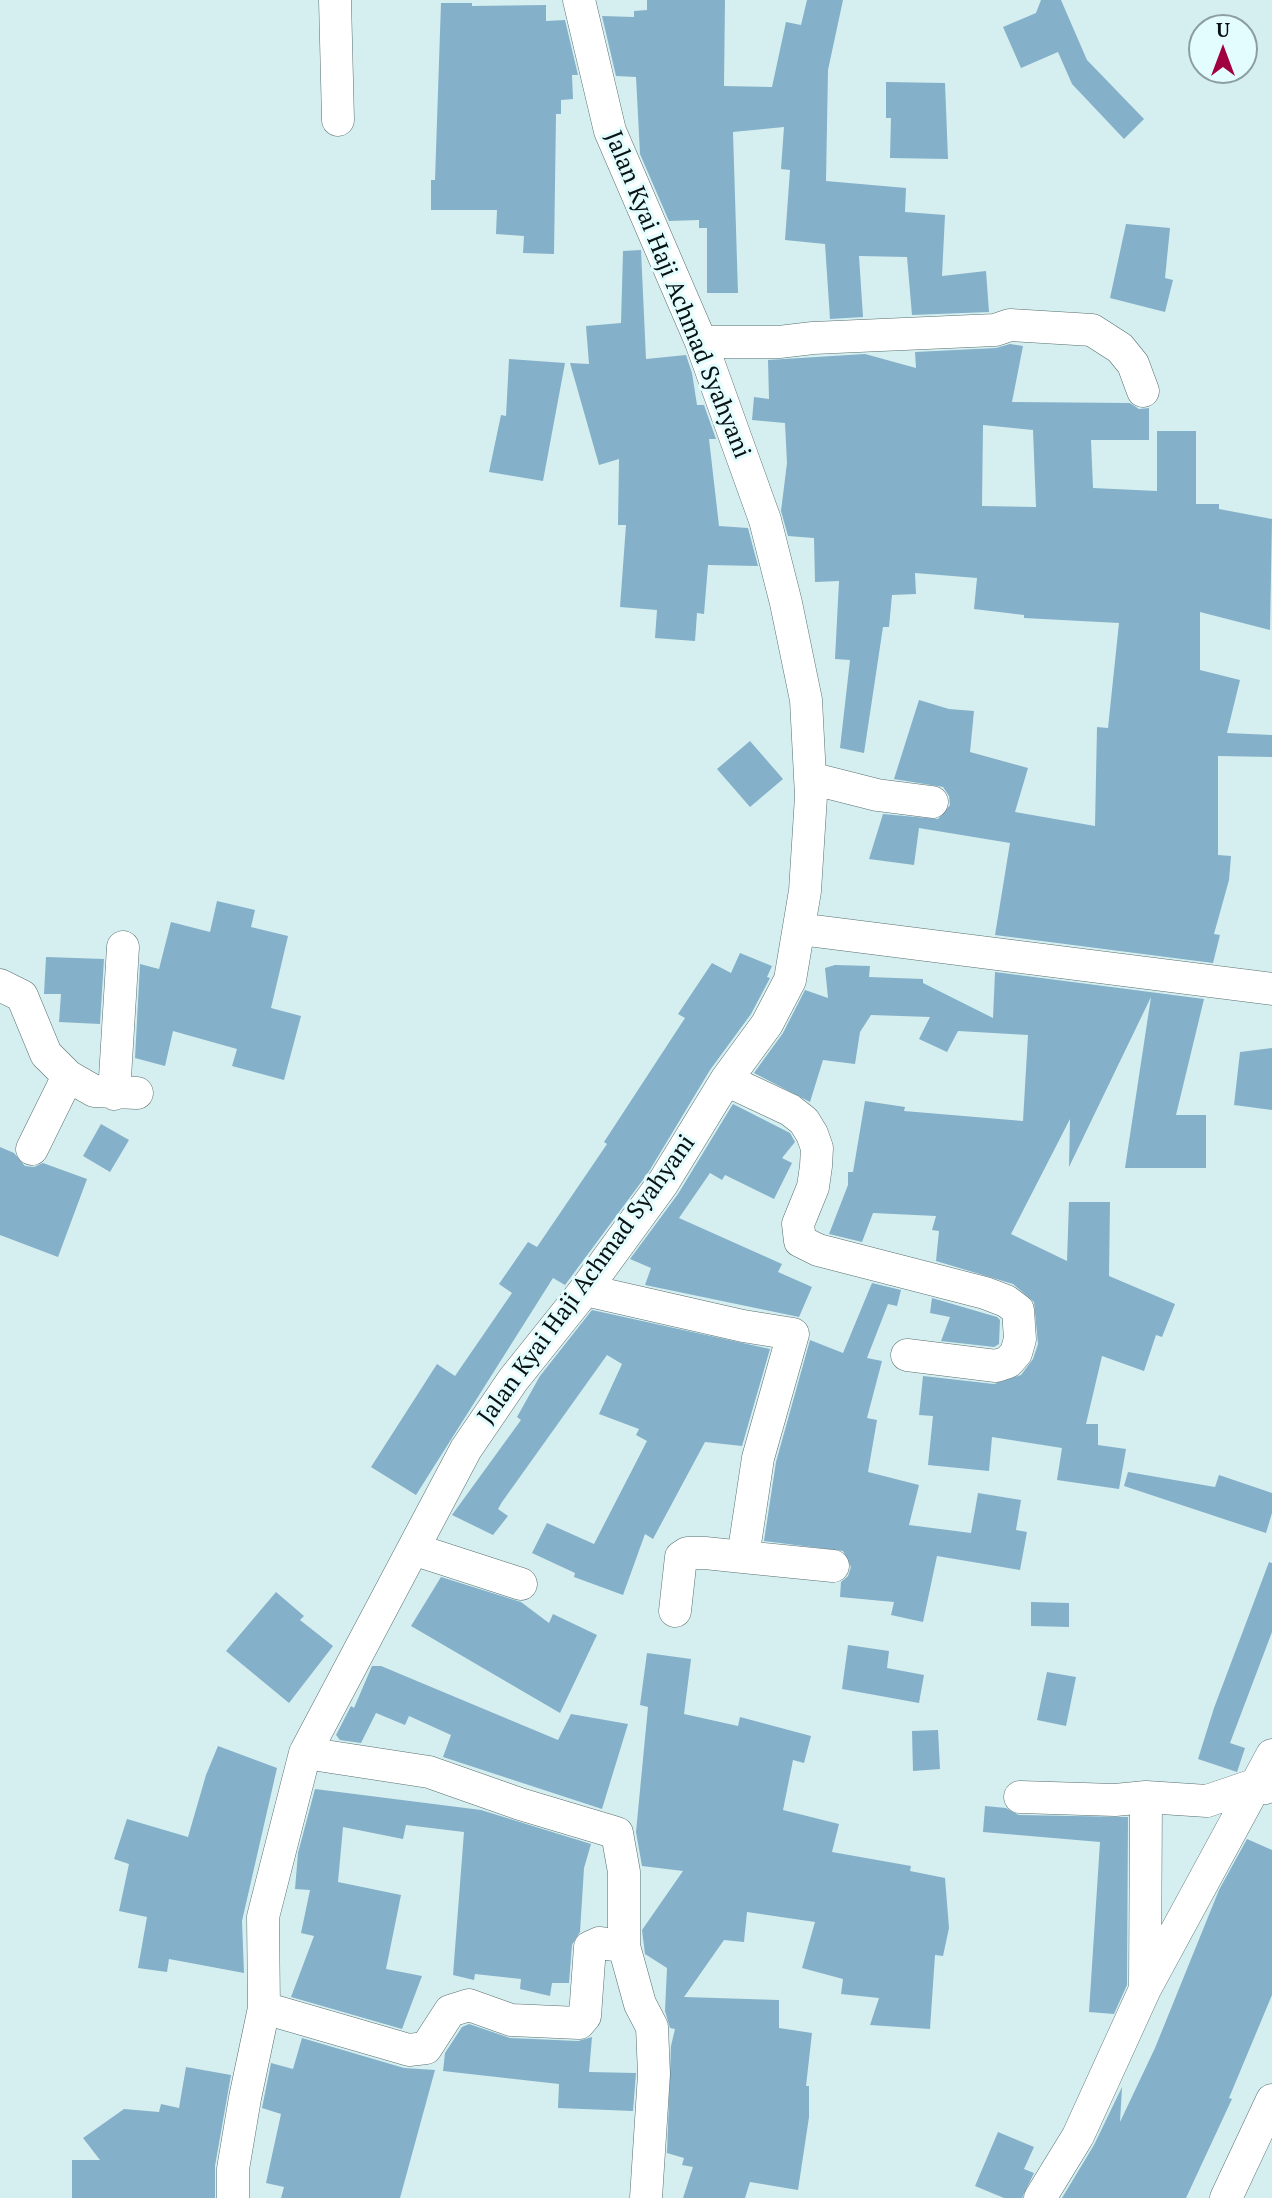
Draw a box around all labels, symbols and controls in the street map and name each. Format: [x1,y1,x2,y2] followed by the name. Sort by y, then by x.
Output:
[1188,14,1258,84] north arrow
[1216,17,1230,42] text: U
[598,127,756,463] street label: Jalan Kyai Haji Achmad Syahyani
[472,1130,702,1430] street label: Jalan Kyai Haji Achmad Syahyani

